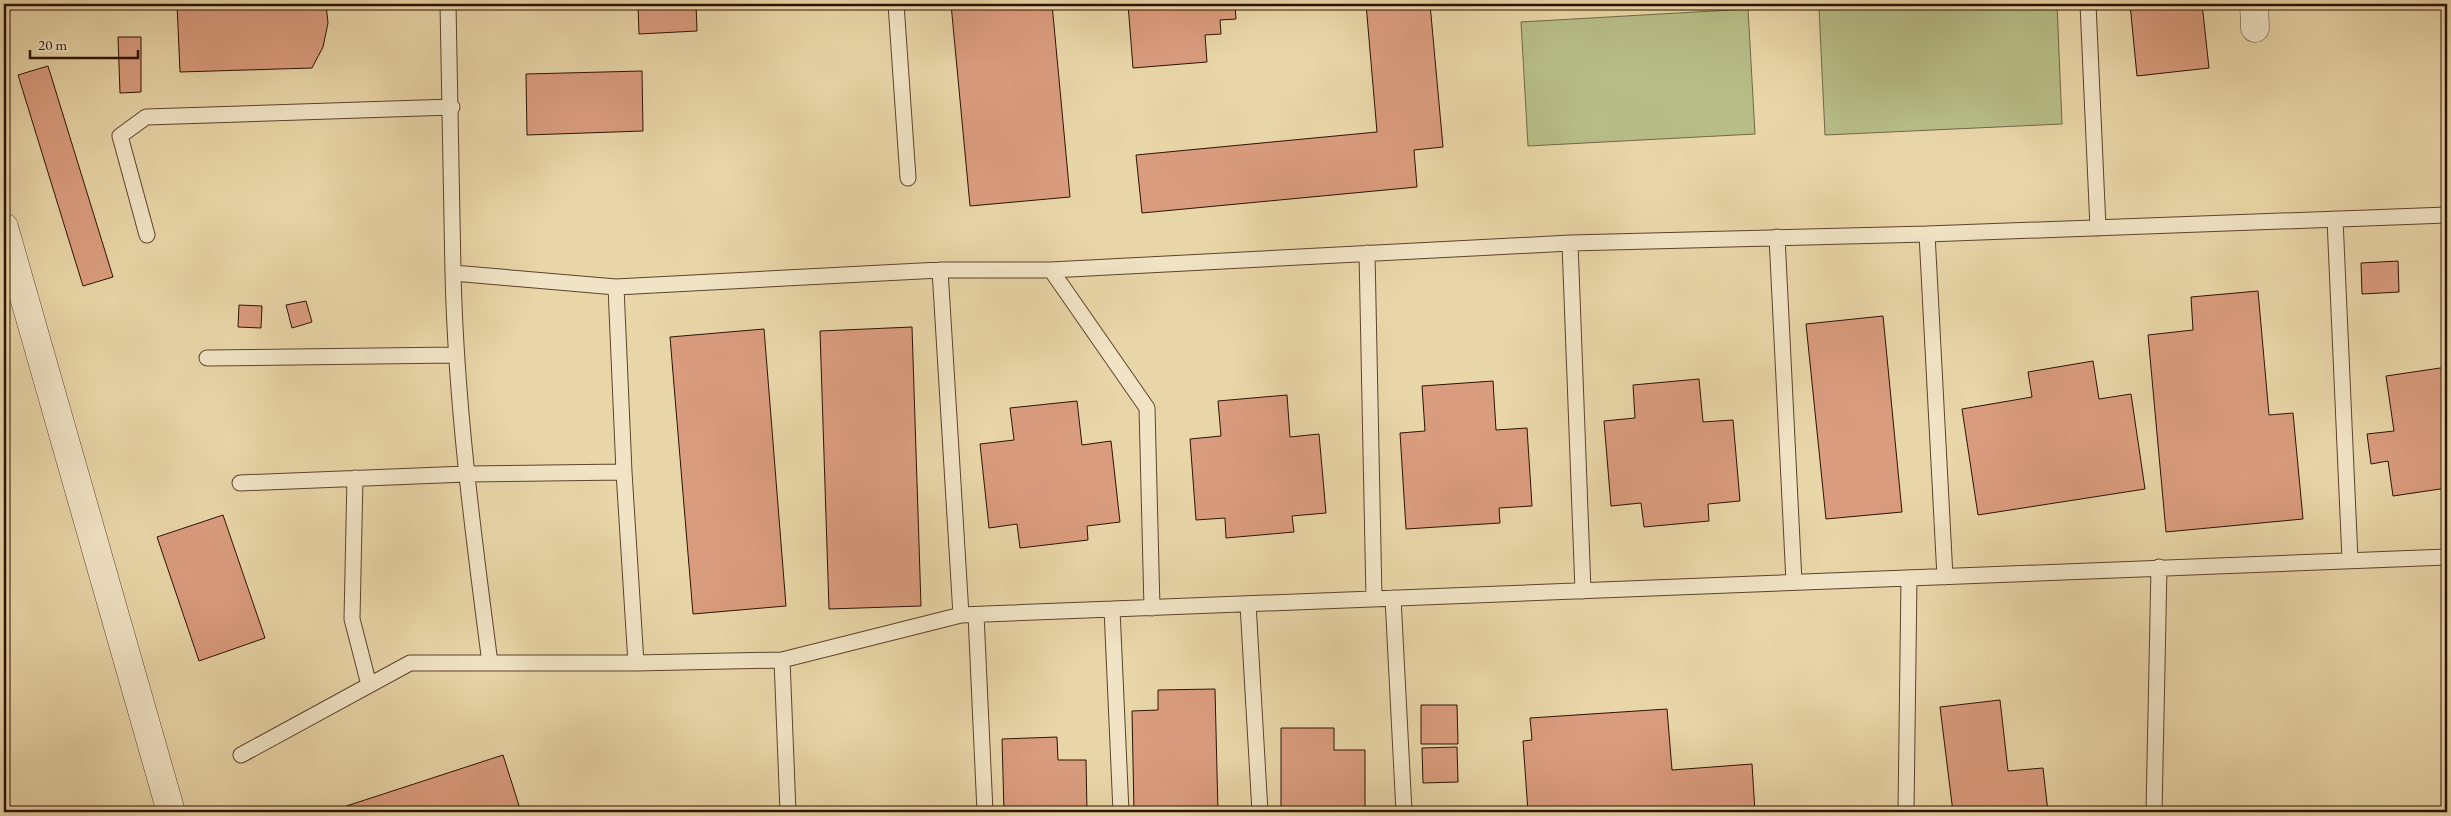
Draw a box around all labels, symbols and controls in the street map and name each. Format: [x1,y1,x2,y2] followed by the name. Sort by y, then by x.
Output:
[30,28,138,60] scale bar
[38,35,67,54] text: 20 m

